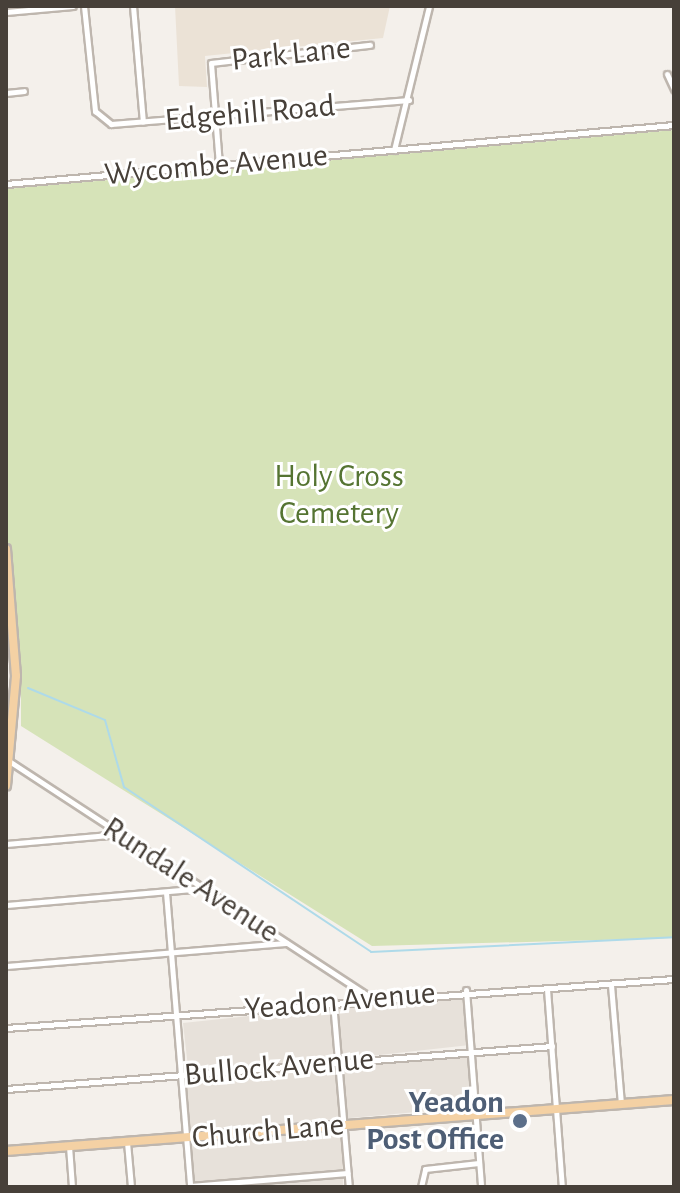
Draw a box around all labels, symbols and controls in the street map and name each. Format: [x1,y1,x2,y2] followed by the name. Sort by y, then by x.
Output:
[230,29,352,79] street label: Park Lane
[163,86,337,140] street label: Edgehill Road
[103,136,329,194] street label: Wycombe Avenue
[274,458,404,533] park label: Holy Cross Cemetery
[96,809,286,951] street label: Rundale Avenue
[243,974,437,1028] street label: Yeadon Avenue
[182,1040,376,1094] street label: Bullock Avenue
[366,1084,504,1159] place label: Yeadon Post Office
[190,1105,346,1157] street label: Church Lane
[511,1112,529,1130] marker: Yeadon Post Office

